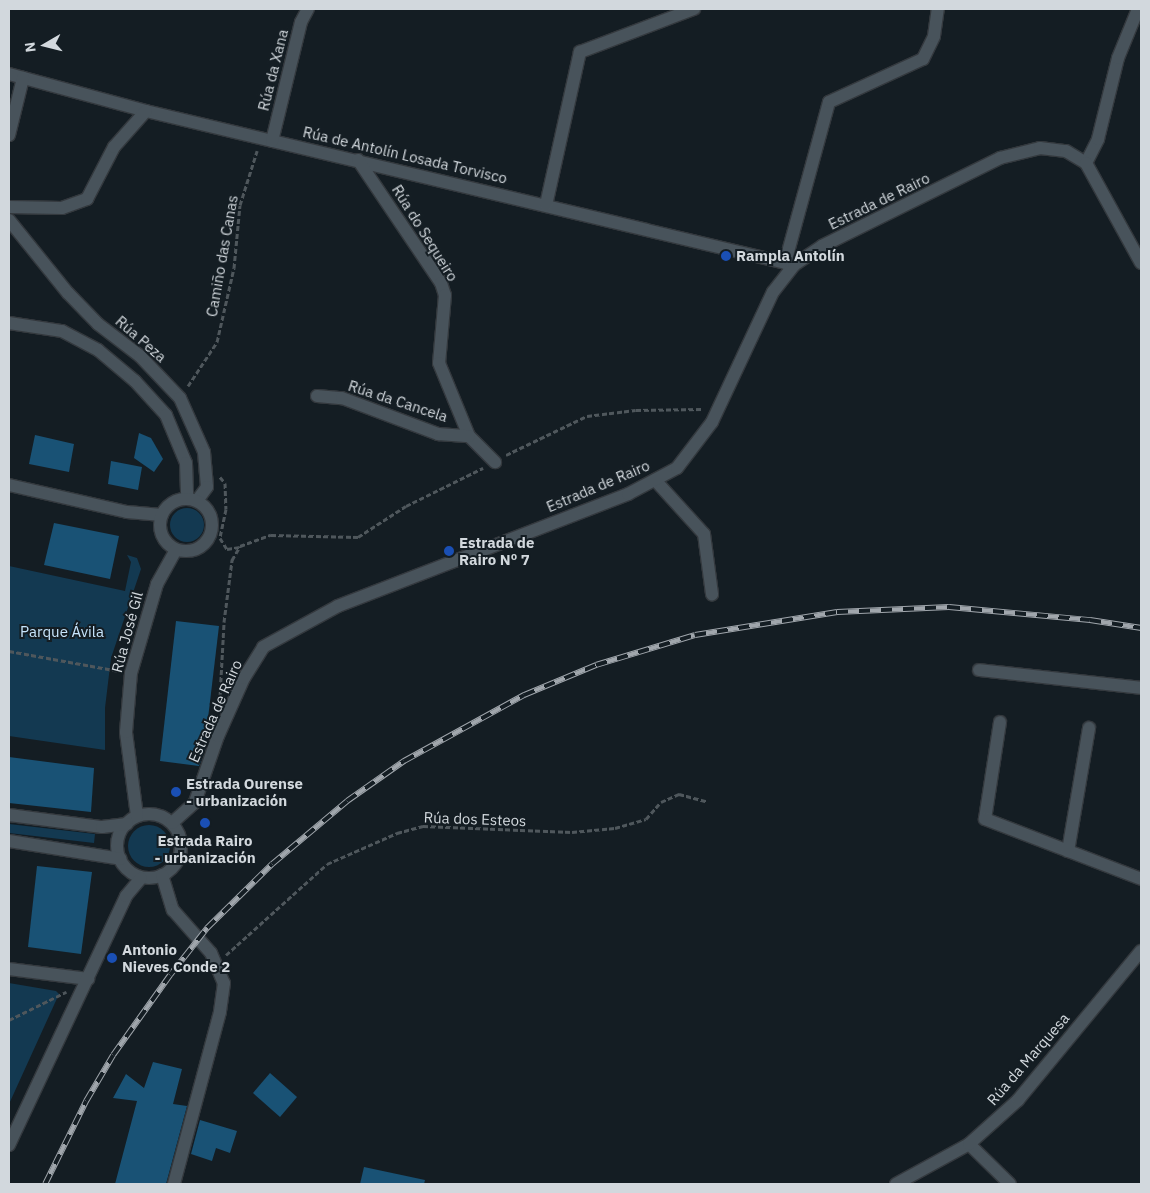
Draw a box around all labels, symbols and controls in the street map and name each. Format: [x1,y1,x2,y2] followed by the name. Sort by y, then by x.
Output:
[20,20,70,70] north arrow
[254,27,292,113] street label: Rúa da Xana
[21,41,40,53] text: N
[301,123,509,187] street label: Rúa de Antolín Losada Torvisco
[825,169,933,233] street label: Estrada de Rairo
[388,181,462,285] street label: Rúa do Sequeiro
[202,194,242,318] street label: Camiño das Canas
[736,247,845,265] place label: Rampla Antolín
[720,250,732,262] marker: Rampla Antolín
[112,312,170,366] street label: Rúa Peza
[346,376,450,426] street label: Rúa da Cancela
[544,456,652,516] street label: Estrada de Rairo
[459,533,534,568] place label: Estrada de Rairo Nº 7
[443,545,455,557] marker: Estrada de Rairo Nº 7
[108,590,146,674] street label: Rúa José Gil
[20,623,104,641] park label: Parque Ávila
[184,657,246,765] street label: Estrada de Rairo
[186,774,303,809] place label: Estrada Ourense - urbanización
[170,786,182,798] marker: Estrada Ourense - urbanización
[423,808,527,830] street label: Rúa dos Esteos
[199,817,211,829] marker: Estrada Rairo - urbanización
[154,831,256,866] place label: Estrada Rairo - urbanización
[122,940,230,975] place label: Antonio Nieves Conde 2
[106,952,118,964] marker: Antonio Nieves Conde 2
[983,1009,1073,1109] street label: Rúa da Marquesa

